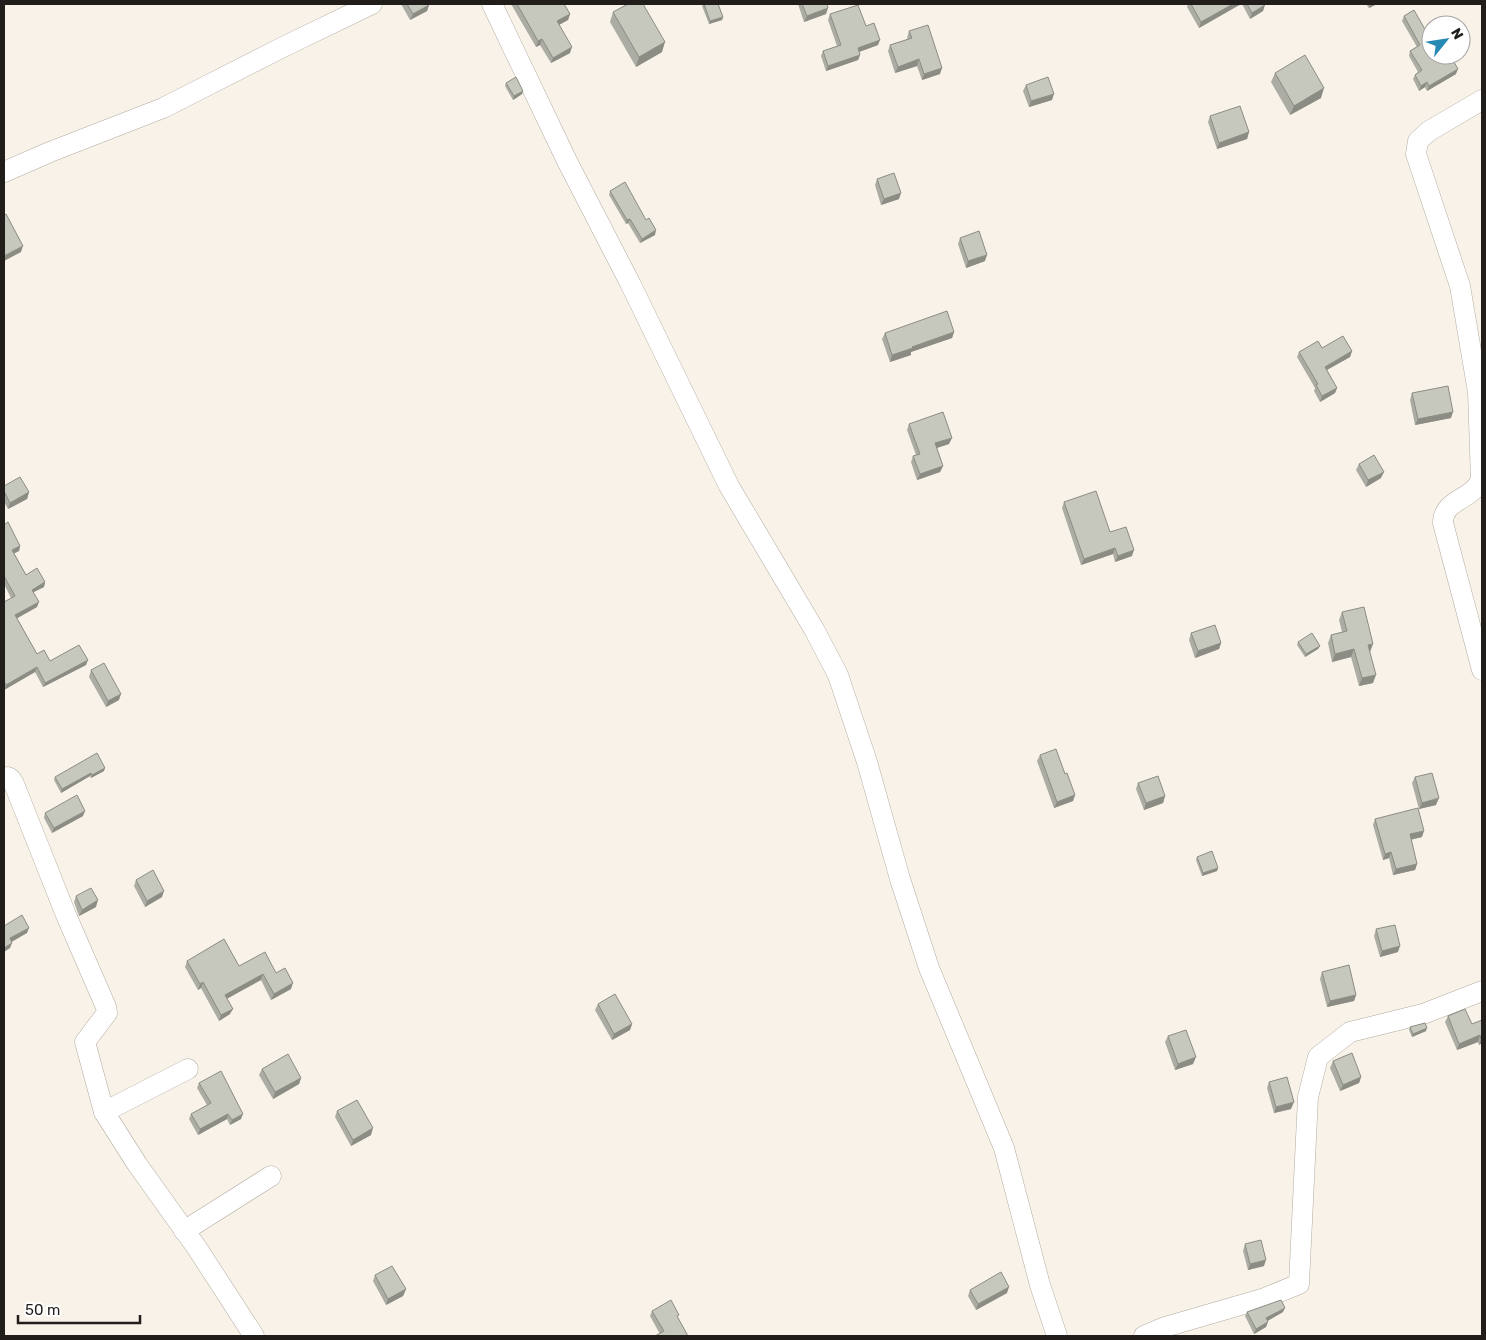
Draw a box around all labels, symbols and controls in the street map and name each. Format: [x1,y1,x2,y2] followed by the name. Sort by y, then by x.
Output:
[1421,15,1471,65] north arrow
[1447,25,1467,42] text: N
[18,1292,140,1324] scale bar
[25,1301,60,1319] text: 50 m

